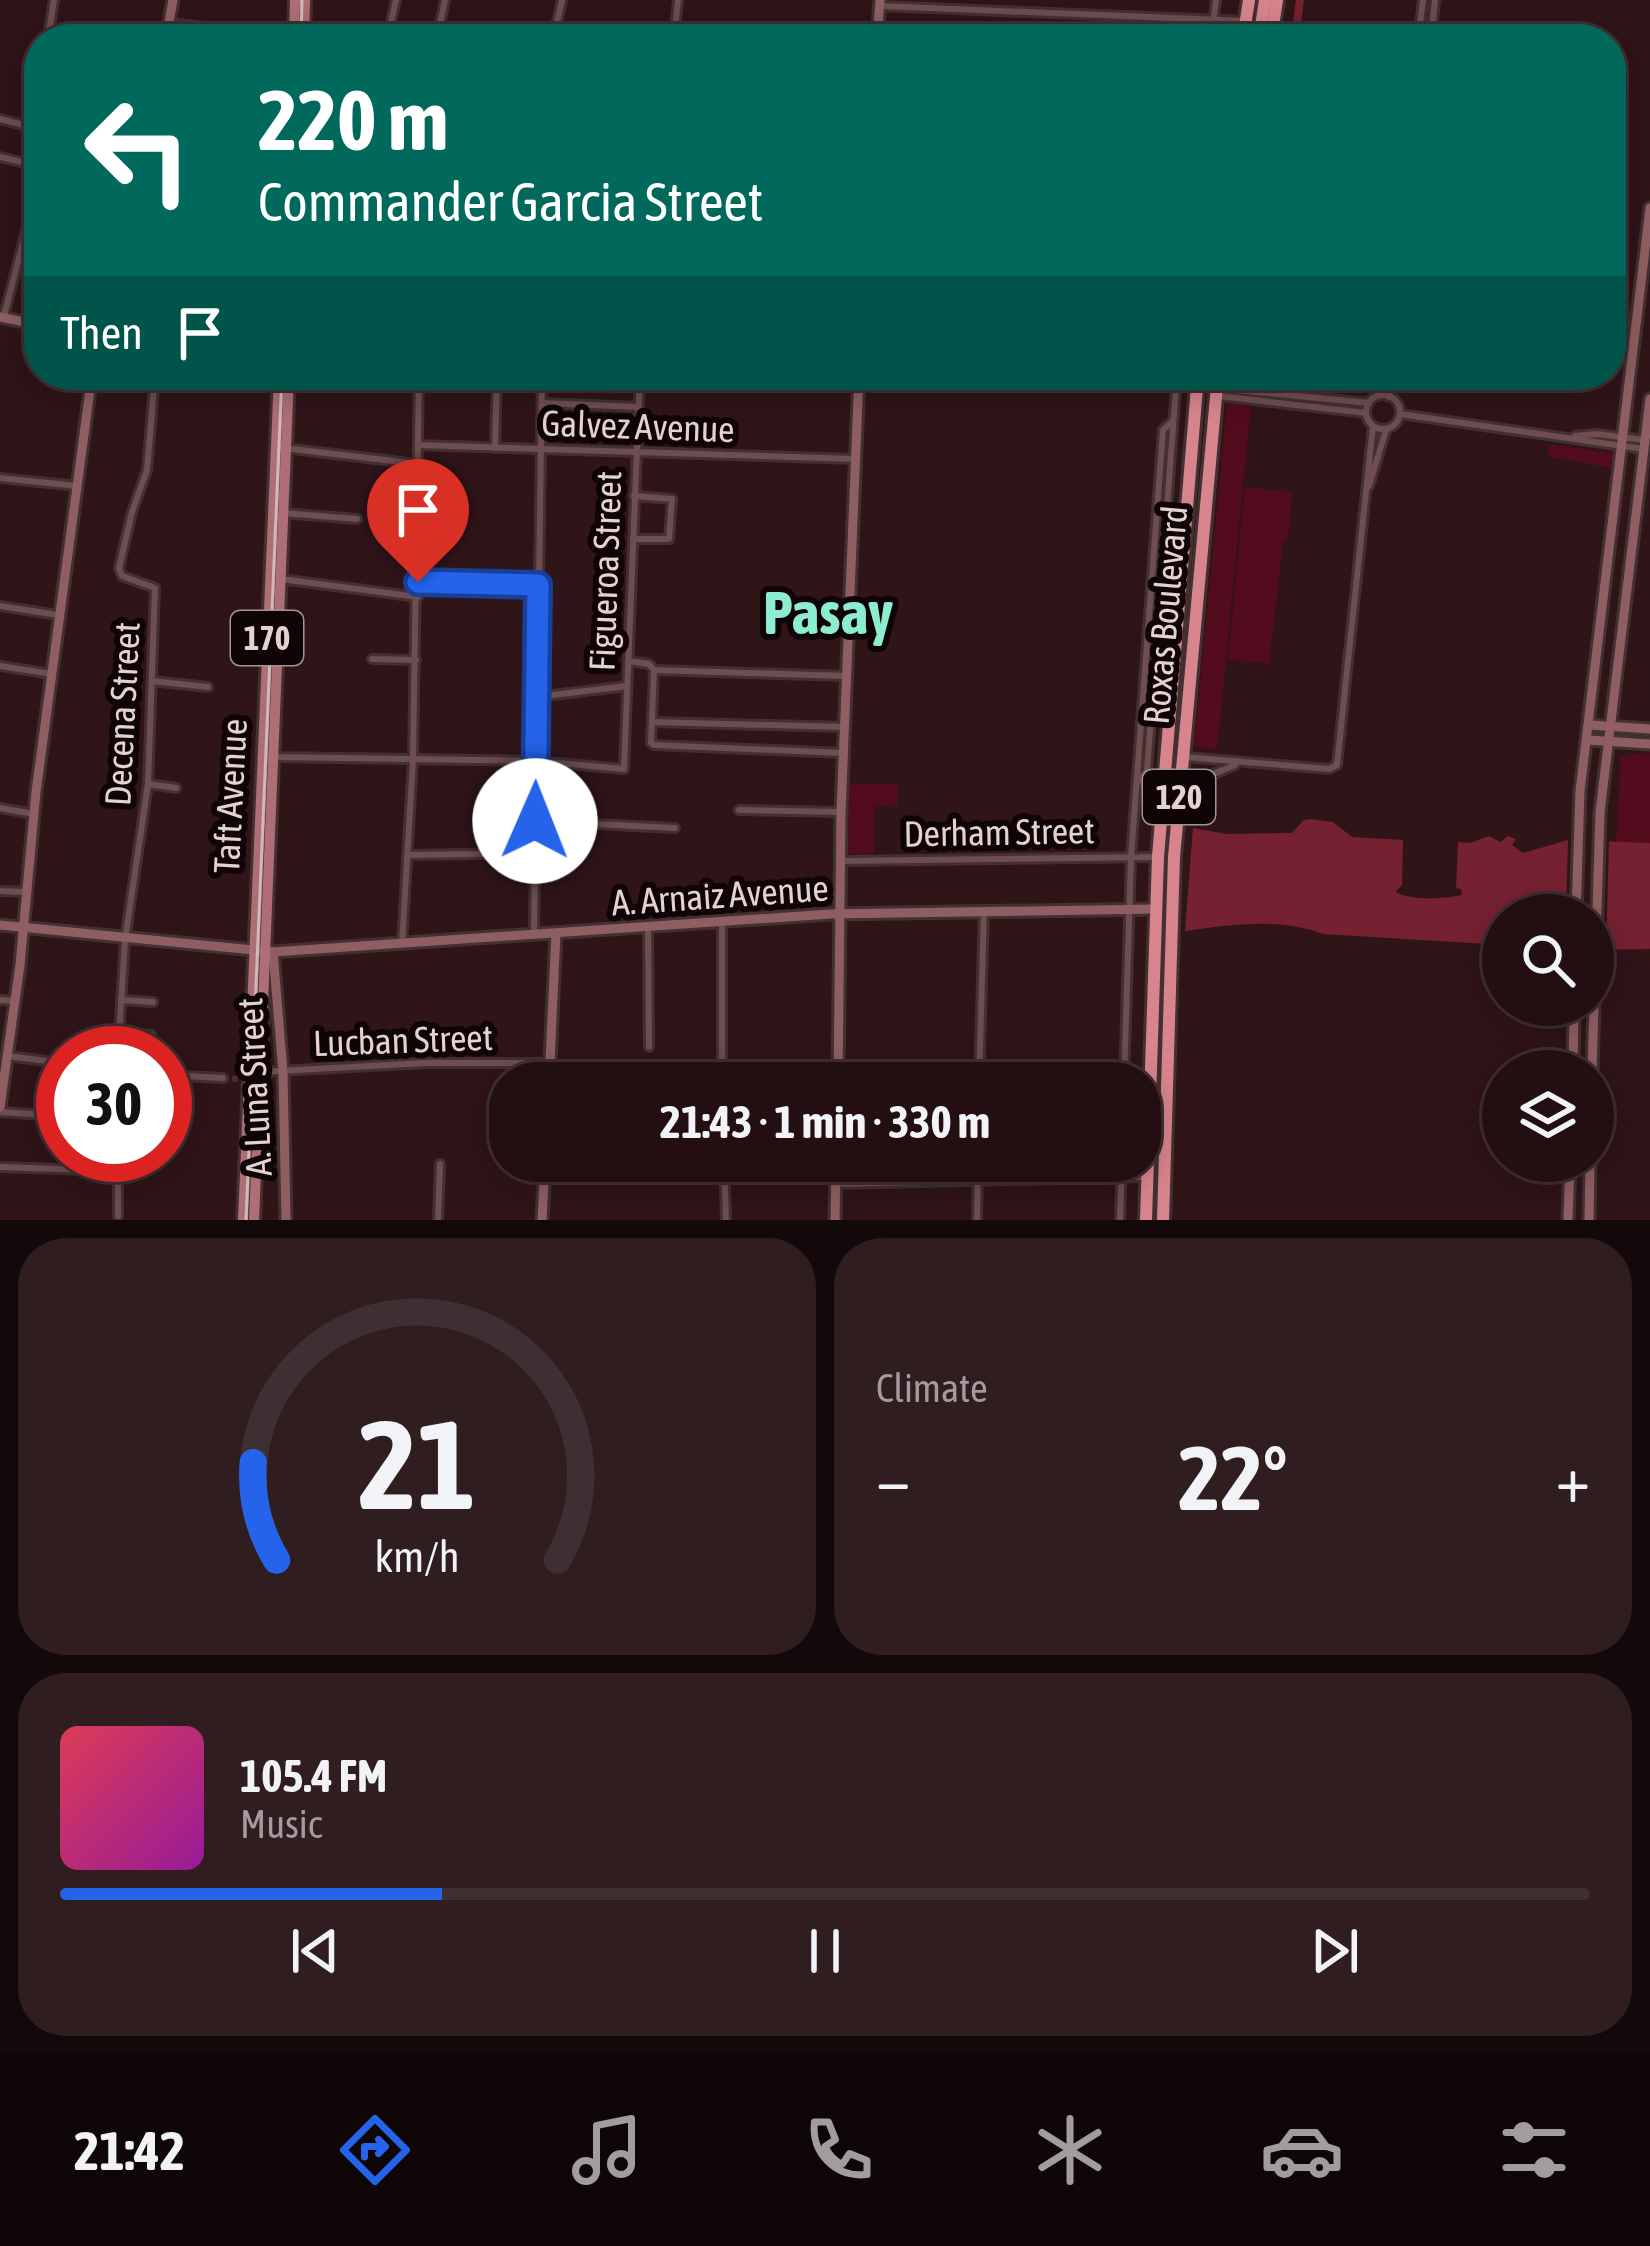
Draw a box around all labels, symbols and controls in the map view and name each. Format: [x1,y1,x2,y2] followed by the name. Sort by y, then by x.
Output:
[60,72,216,228] icon: left
[258,72,448,168] text: 220 m
[258,171,763,232] text: Commander Garcia Street
[167,300,233,366] icon: arrive
[60,307,143,359] text: Then
[541,402,735,450] street label: Galvez Avenue
[367,459,469,582] pin
[581,470,629,672] street label: Figueroa Street
[385,477,451,543] icon: arrive
[1135,504,1195,726] street label: Roxas Boulevard
[763,578,893,647] district label: Pasay
[231,611,303,665] road number: 170
[96,621,148,807] street label: Decena Street
[205,718,255,874] street label: Taft Avenue
[472,758,598,884] position arrow
[1143,770,1215,824] road number: 120
[903,809,1095,855] street label: Derham Street
[610,866,830,924] street label: A. Arnaiz Avenue
[1482,894,1614,1182] map controls
[1482,894,1614,1026] button: search
[228,997,280,1177] street label: A. Luna Street
[312,1016,494,1064] street label: Lucban Street
[36,1026,192,1182] speed limit sign: 30
[1482,1050,1614,1182] button: layers
[660,1096,990,1148] text: 21:43 · 1 min · 330 m
[876,1366,988,1410] text: Climate
[358,1392,476,1535] text: 21
[1178,1426,1288,1529] text: 22°
[876,1440,910,1516] text: −
[1556,1440,1590,1516] text: +
[374,1531,460,1580] text: km/h
[240,1750,387,1802] text: 105.4 FM
[240,1802,322,1846] text: Music
[282,1918,348,1984] icon: previous
[792,1918,858,1984] icon: pause
[1302,1918,1368,1984] icon: next
[333,2108,417,2192] icon: directions
[565,2108,649,2192] icon: music
[797,2108,881,2192] icon: phone
[1028,2108,1112,2192] icon: climate
[1260,2108,1344,2192] icon: car
[1492,2108,1576,2192] icon: filters
[74,2120,185,2181] text: 21:42

